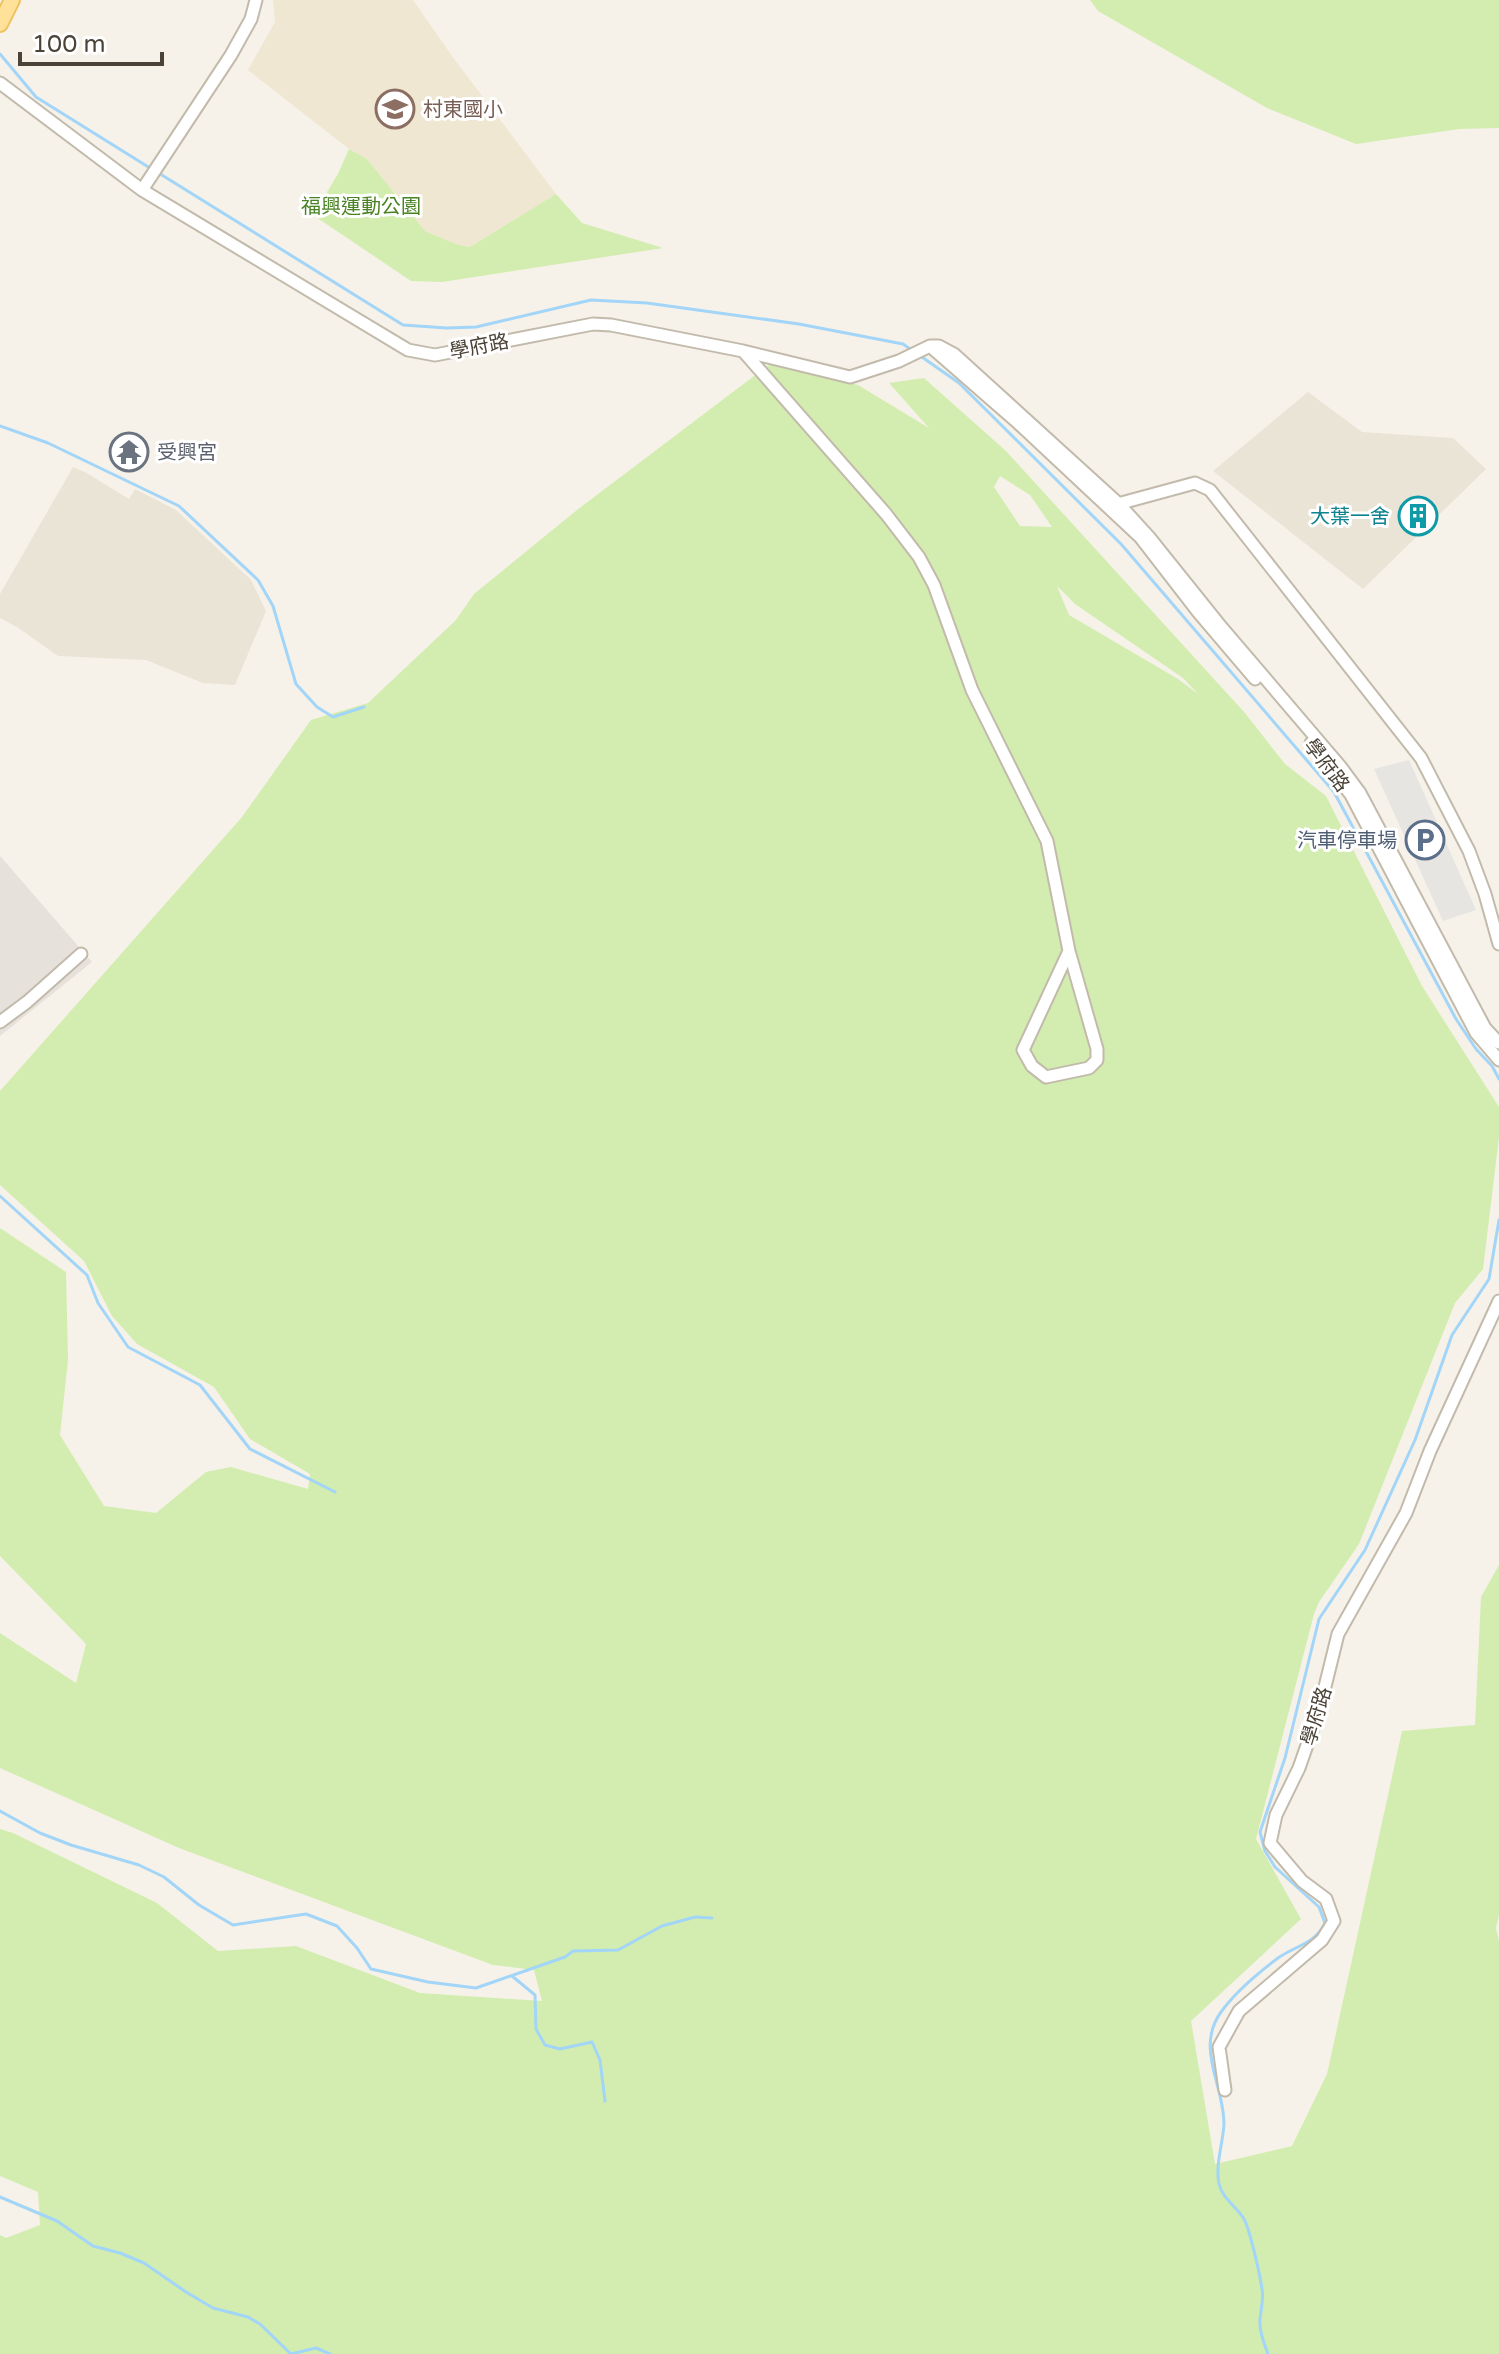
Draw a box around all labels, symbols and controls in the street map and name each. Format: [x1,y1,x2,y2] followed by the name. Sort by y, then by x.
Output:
[20,16,162,66] scale bar
[32,30,106,59] text: 100 m
[374,88,416,130] school or university icon: 村東國小
[423,98,503,122] place label: 村東國小
[301,195,421,219] park label: 福興運動公園
[447,329,511,364] street label: 學府路
[108,431,150,473] temple icon: 受興宮
[157,441,217,465] place label: 受興宮
[1397,495,1439,537] building icon: 大葉一舍
[1310,505,1390,529] place label: 大葉一舍
[1299,734,1354,797] street label: 學府路
[1404,819,1446,861] parking icon: 汽車停車場
[1297,829,1397,853] place label: 汽車停車場
[1297,1684,1337,1748] street label: 學府路

